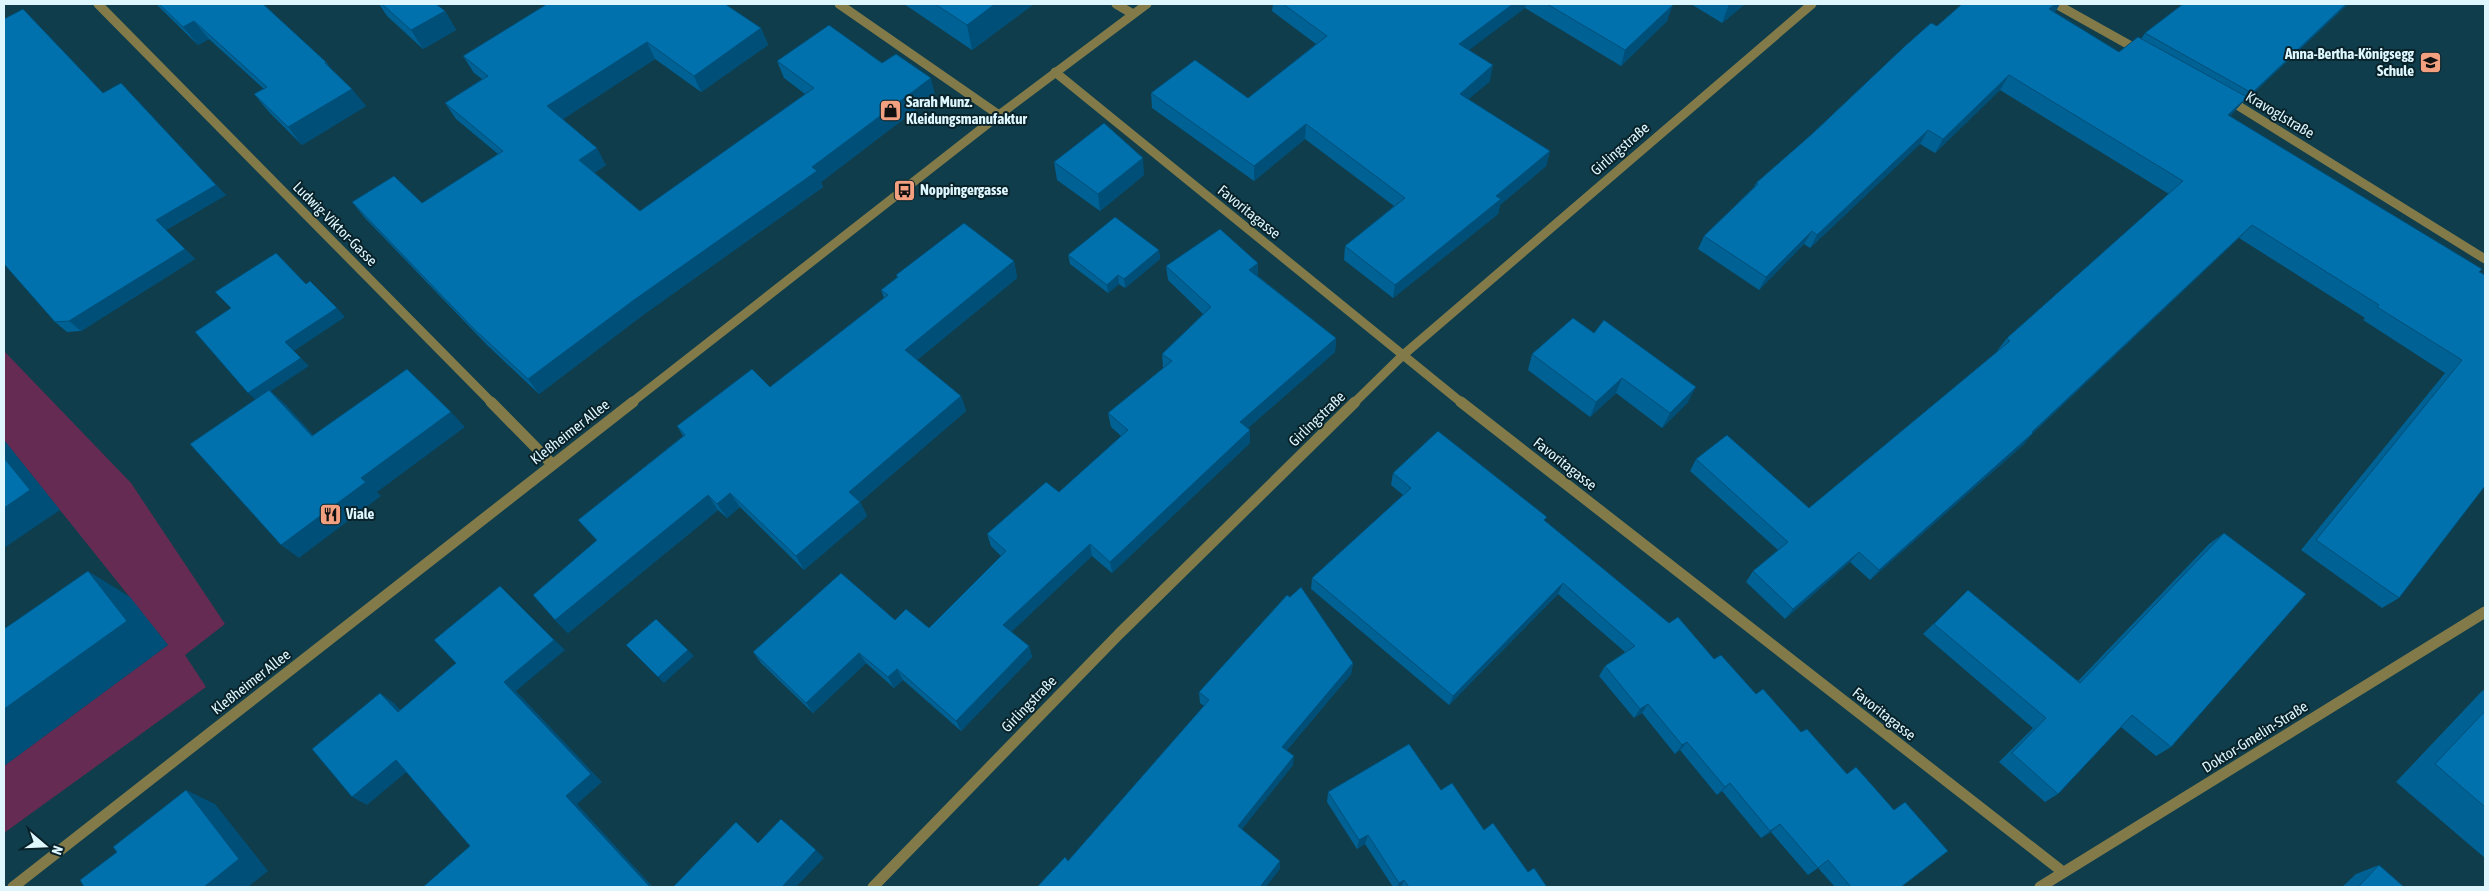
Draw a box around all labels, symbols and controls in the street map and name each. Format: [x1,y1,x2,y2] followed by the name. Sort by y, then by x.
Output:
[2284,45,2415,79] place label: Anna-Bertha-Königsegg Schule
[2418,51,2442,75] school or university icon: Anna-Bertha-Königsegg Schule
[2243,88,2318,142] street label: Kravoglstraße
[906,93,1027,127] place label: Sarah Munz. Kleidungsmanufaktur
[878,99,902,123] shop icon: Sarah Munz. Kleidungsmanufaktur
[1587,119,1652,179] street label: Girlingstraße
[290,178,381,269] street label: Ludwig-Viktor-Gasse
[892,178,916,202] bus stop icon: Noppingergasse
[920,181,1008,198] place label: Noppingergasse
[1215,181,1284,242] street label: Favoritagasse
[1285,388,1348,450] street label: Girlingstraße
[527,395,613,468] street label: Kleßheimer Allee
[1530,434,1600,494] street label: Favoritagasse
[318,502,342,526] restaurant icon: Viale
[345,505,375,522] place label: Viale
[208,645,294,718] street label: Kleßheimer Allee
[998,672,1060,735] street label: Girlingstraße
[1849,684,1919,744] street label: Favoritagasse
[2199,697,2311,776] street label: Doktor-Gmelin-Straße
[20,821,70,871] north arrow
[48,844,66,857] text: N

